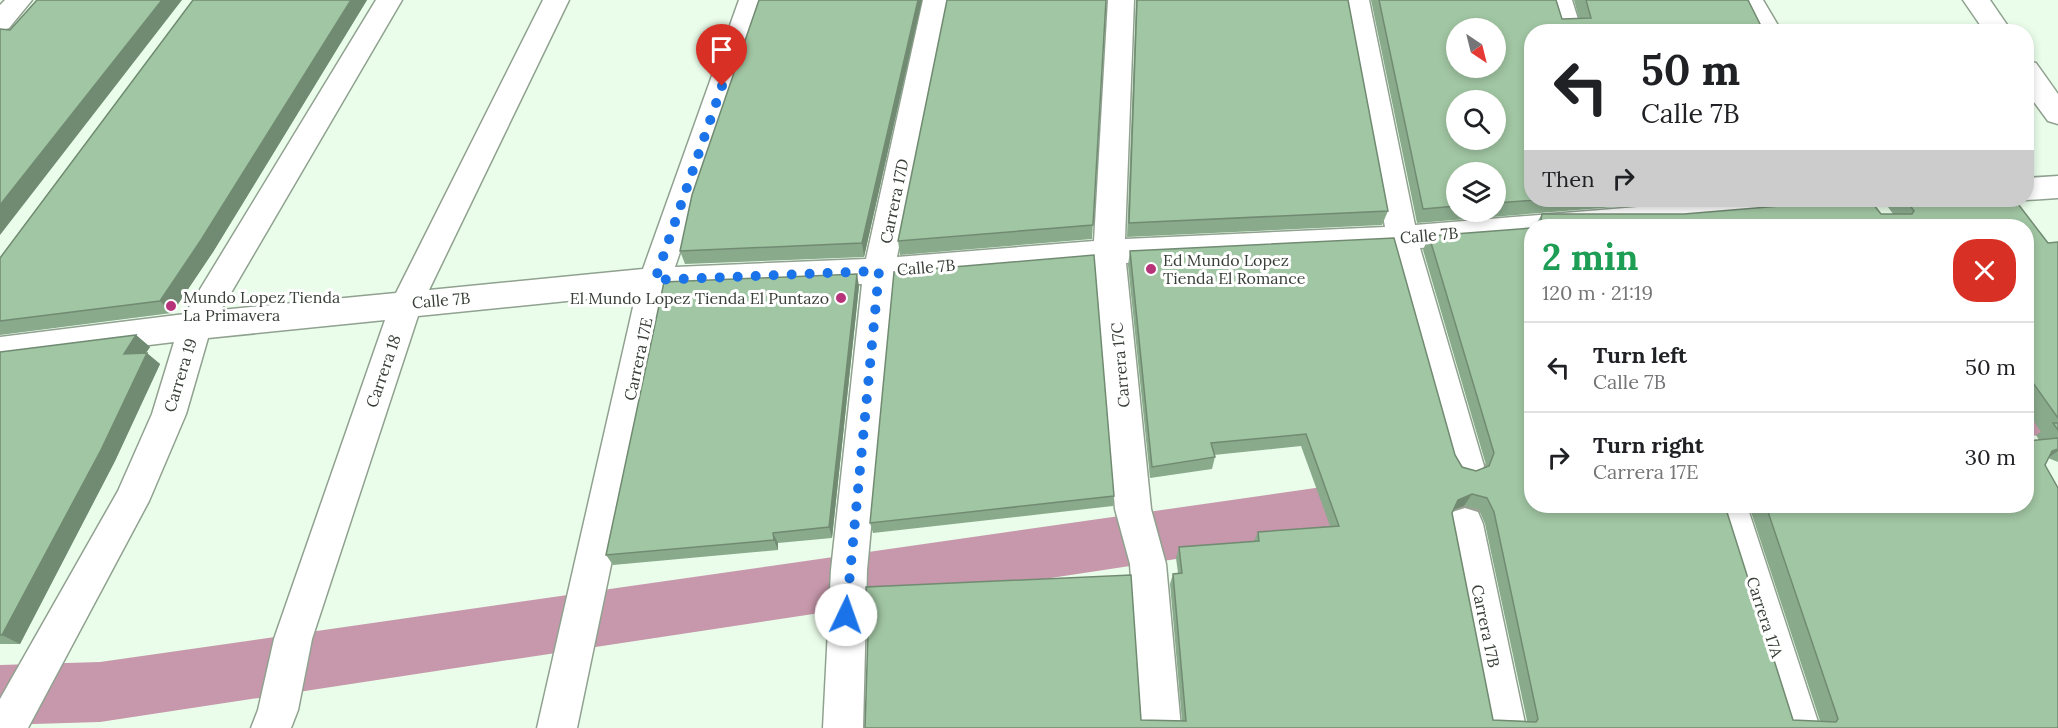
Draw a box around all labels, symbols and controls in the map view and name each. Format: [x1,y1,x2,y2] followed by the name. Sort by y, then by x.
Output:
[1446,18,1506,78] north arrow
[1446,18,1506,222] map controls
[696,24,747,86] pin
[705,33,738,66] icon: arrive
[1641,43,1740,97] text: 50 m
[1542,48,1620,126] icon: left
[1446,90,1506,150] button: search
[1641,96,1739,130] text: Calle 7B
[875,157,913,245] street label: Carrera 17D
[1446,162,1506,222] button: layers
[1607,162,1640,195] icon: right
[1542,165,1595,193] text: Then
[1399,222,1459,248] street label: Calle 7B
[1542,234,1639,280] text: 2 min
[1953,239,2016,302] button: close
[1163,250,1306,288] place label: Ed Mundo Lopez Tienda El Romance
[896,254,956,280] street label: Calle 7B
[1144,262,1158,276] marker: Ed Mundo Lopez Tienda El Romance
[1542,280,1653,305] text: 120 m · 21:19
[183,287,340,325] place label: Mundo Lopez Tienda La Primavera
[411,287,471,313] street label: Calle 7B
[570,288,829,308] place label: El Mundo Lopez Tienda El Puntazo
[834,291,848,305] marker: El Mundo Lopez Tienda El Puntazo
[164,299,178,313] marker: Mundo Lopez Tienda La Primavera
[619,316,657,402] street label: Carrera 17E
[1106,322,1134,408] street label: Carrera 17C
[361,332,405,410] street label: Carrera 18
[159,336,201,414] street label: Carrera 19
[1593,341,1687,369] text: Turn left
[1542,351,1575,384] icon: left
[1965,353,2016,381] text: 50 m
[1593,369,1666,394] text: Calle 7B
[1593,431,1704,459] text: Turn right
[1542,441,1575,474] icon: right
[1965,443,2016,471] text: 30 m
[1593,459,1698,484] text: Carrera 17E
[1743,574,1788,661] street label: Carrera 17A
[814,583,878,647] position arrow
[1467,583,1505,669] street label: Carrera 17B

